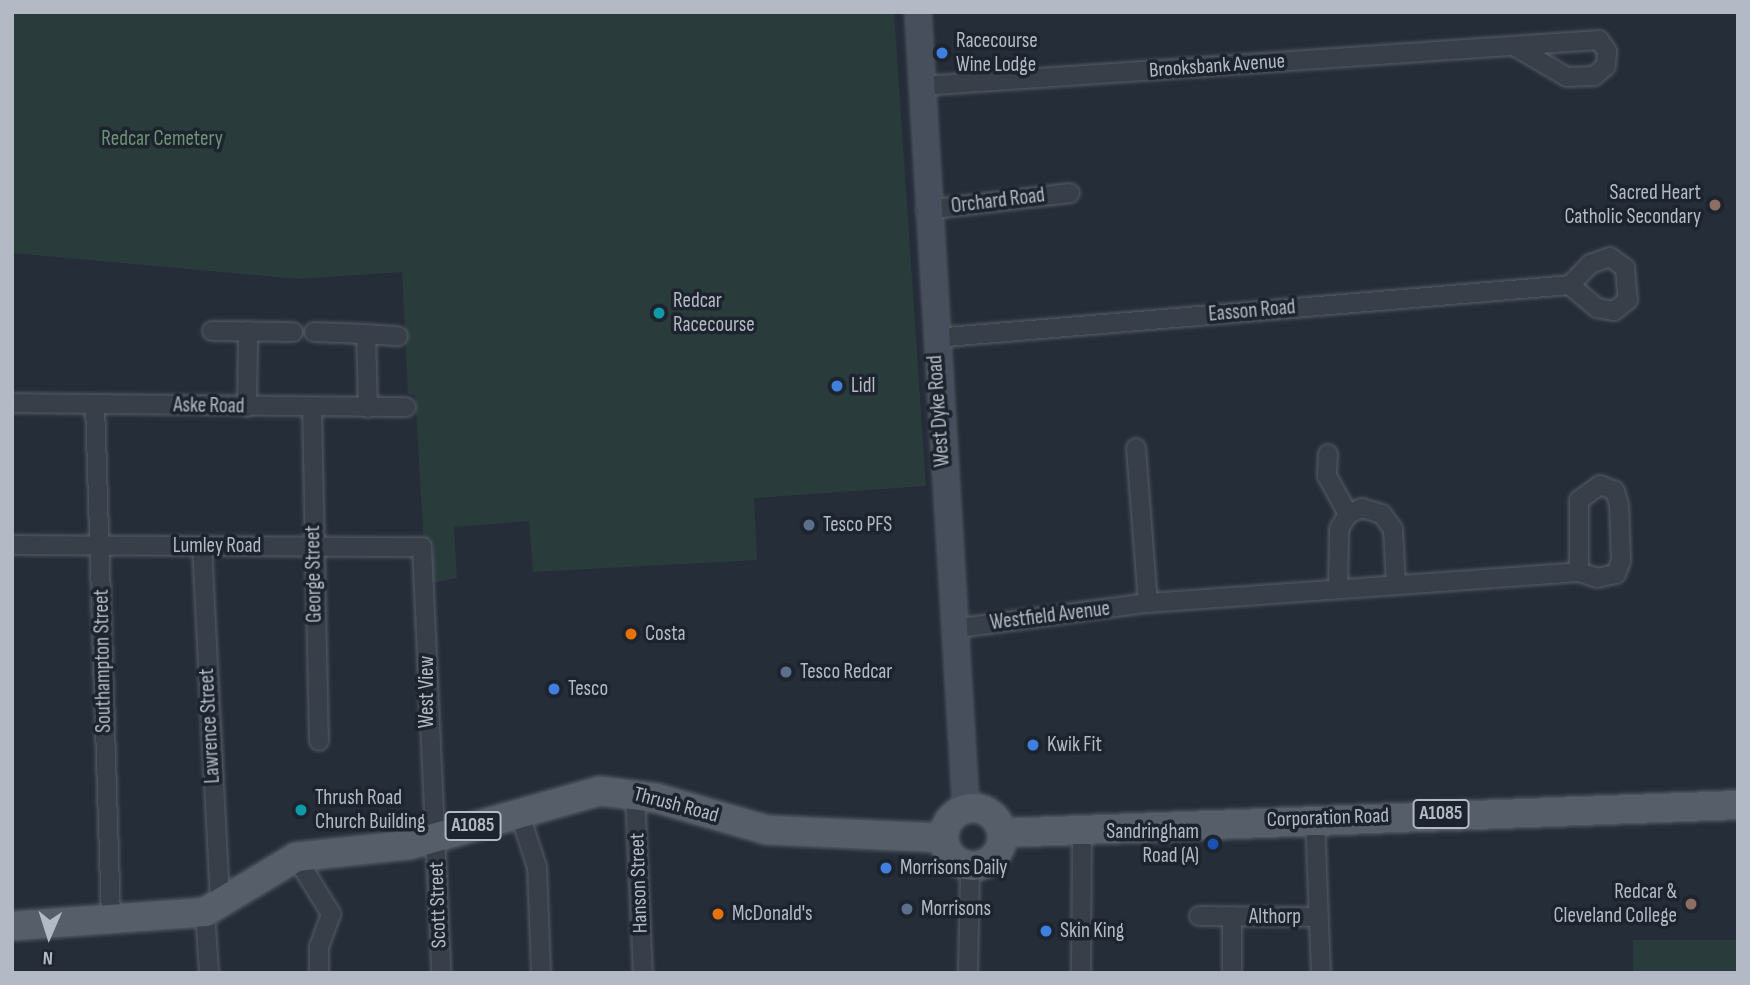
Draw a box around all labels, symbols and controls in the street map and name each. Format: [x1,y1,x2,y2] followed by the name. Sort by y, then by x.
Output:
[956,28,1038,78] place label: Racecourse Wine Lodge
[934,45,950,61] marker: Racecourse Wine Lodge
[1148,49,1286,83] street label: Brooksbank Avenue
[101,126,223,152] park label: Redcar Cemetery
[1564,180,1701,230] place label: Sacred Heart Catholic Secondary
[950,183,1046,219] street label: Orchard Road
[1707,197,1723,213] marker: Sacred Heart Catholic Secondary
[673,288,755,338] place label: Redcar Racecourse
[1207,295,1297,327] street label: Easson Road
[651,305,667,321] marker: Redcar Racecourse
[923,354,955,468] street label: West Dyke Road
[851,373,875,399] place label: Lidl
[829,378,845,394] marker: Lidl
[173,393,245,419] street label: Aske Road
[823,512,892,538] place label: Tesco PFS
[801,517,817,533] marker: Tesco PFS
[301,525,327,623] street label: George Street
[173,533,261,559] street label: Lumley Road
[89,589,117,733] street label: Southampton Street
[989,596,1111,636] street label: Westfield Avenue
[645,621,686,647] place label: Costa
[623,626,639,642] marker: Costa
[414,656,440,728] street label: West View
[800,659,892,685] place label: Tesco Redcar
[778,664,794,680] marker: Tesco Redcar
[194,668,226,784] street label: Lawrence Street
[568,676,608,702] place label: Tesco
[546,681,562,697] marker: Tesco
[1047,732,1102,758] place label: Kwik Fit
[1025,737,1041,753] marker: Kwik Fit
[631,782,721,828] street label: Thrush Road
[315,785,425,835] place label: Thrush Road Church Building
[1411,799,1471,830] road number: A1085
[293,802,309,818] marker: Thrush Road Church Building
[1266,803,1390,833] street label: Corporation Road
[443,810,503,842] road number: A1085
[1106,819,1199,869] place label: Sandringham Road (A)
[625,832,653,934] street label: Hanson Street
[1205,836,1221,852] marker: Sandringham Road (A)
[900,855,1007,881] place label: Morrisons Daily
[878,860,894,876] marker: Morrisons Daily
[424,861,452,949] street label: Scott Street
[1553,879,1677,929] place label: Redcar & Cleveland College
[921,896,991,922] place label: Morrisons
[1683,896,1699,912] marker: Redcar & Cleveland College
[14,901,84,971] north arrow
[732,901,812,927] place label: McDonald's
[899,901,915,917] marker: Morrisons
[1249,904,1301,930] street label: Althorp
[710,906,726,922] marker: McDonald's
[1060,918,1124,944] place label: Skin King
[1038,923,1054,939] marker: Skin King
[42,946,54,969] text: N

